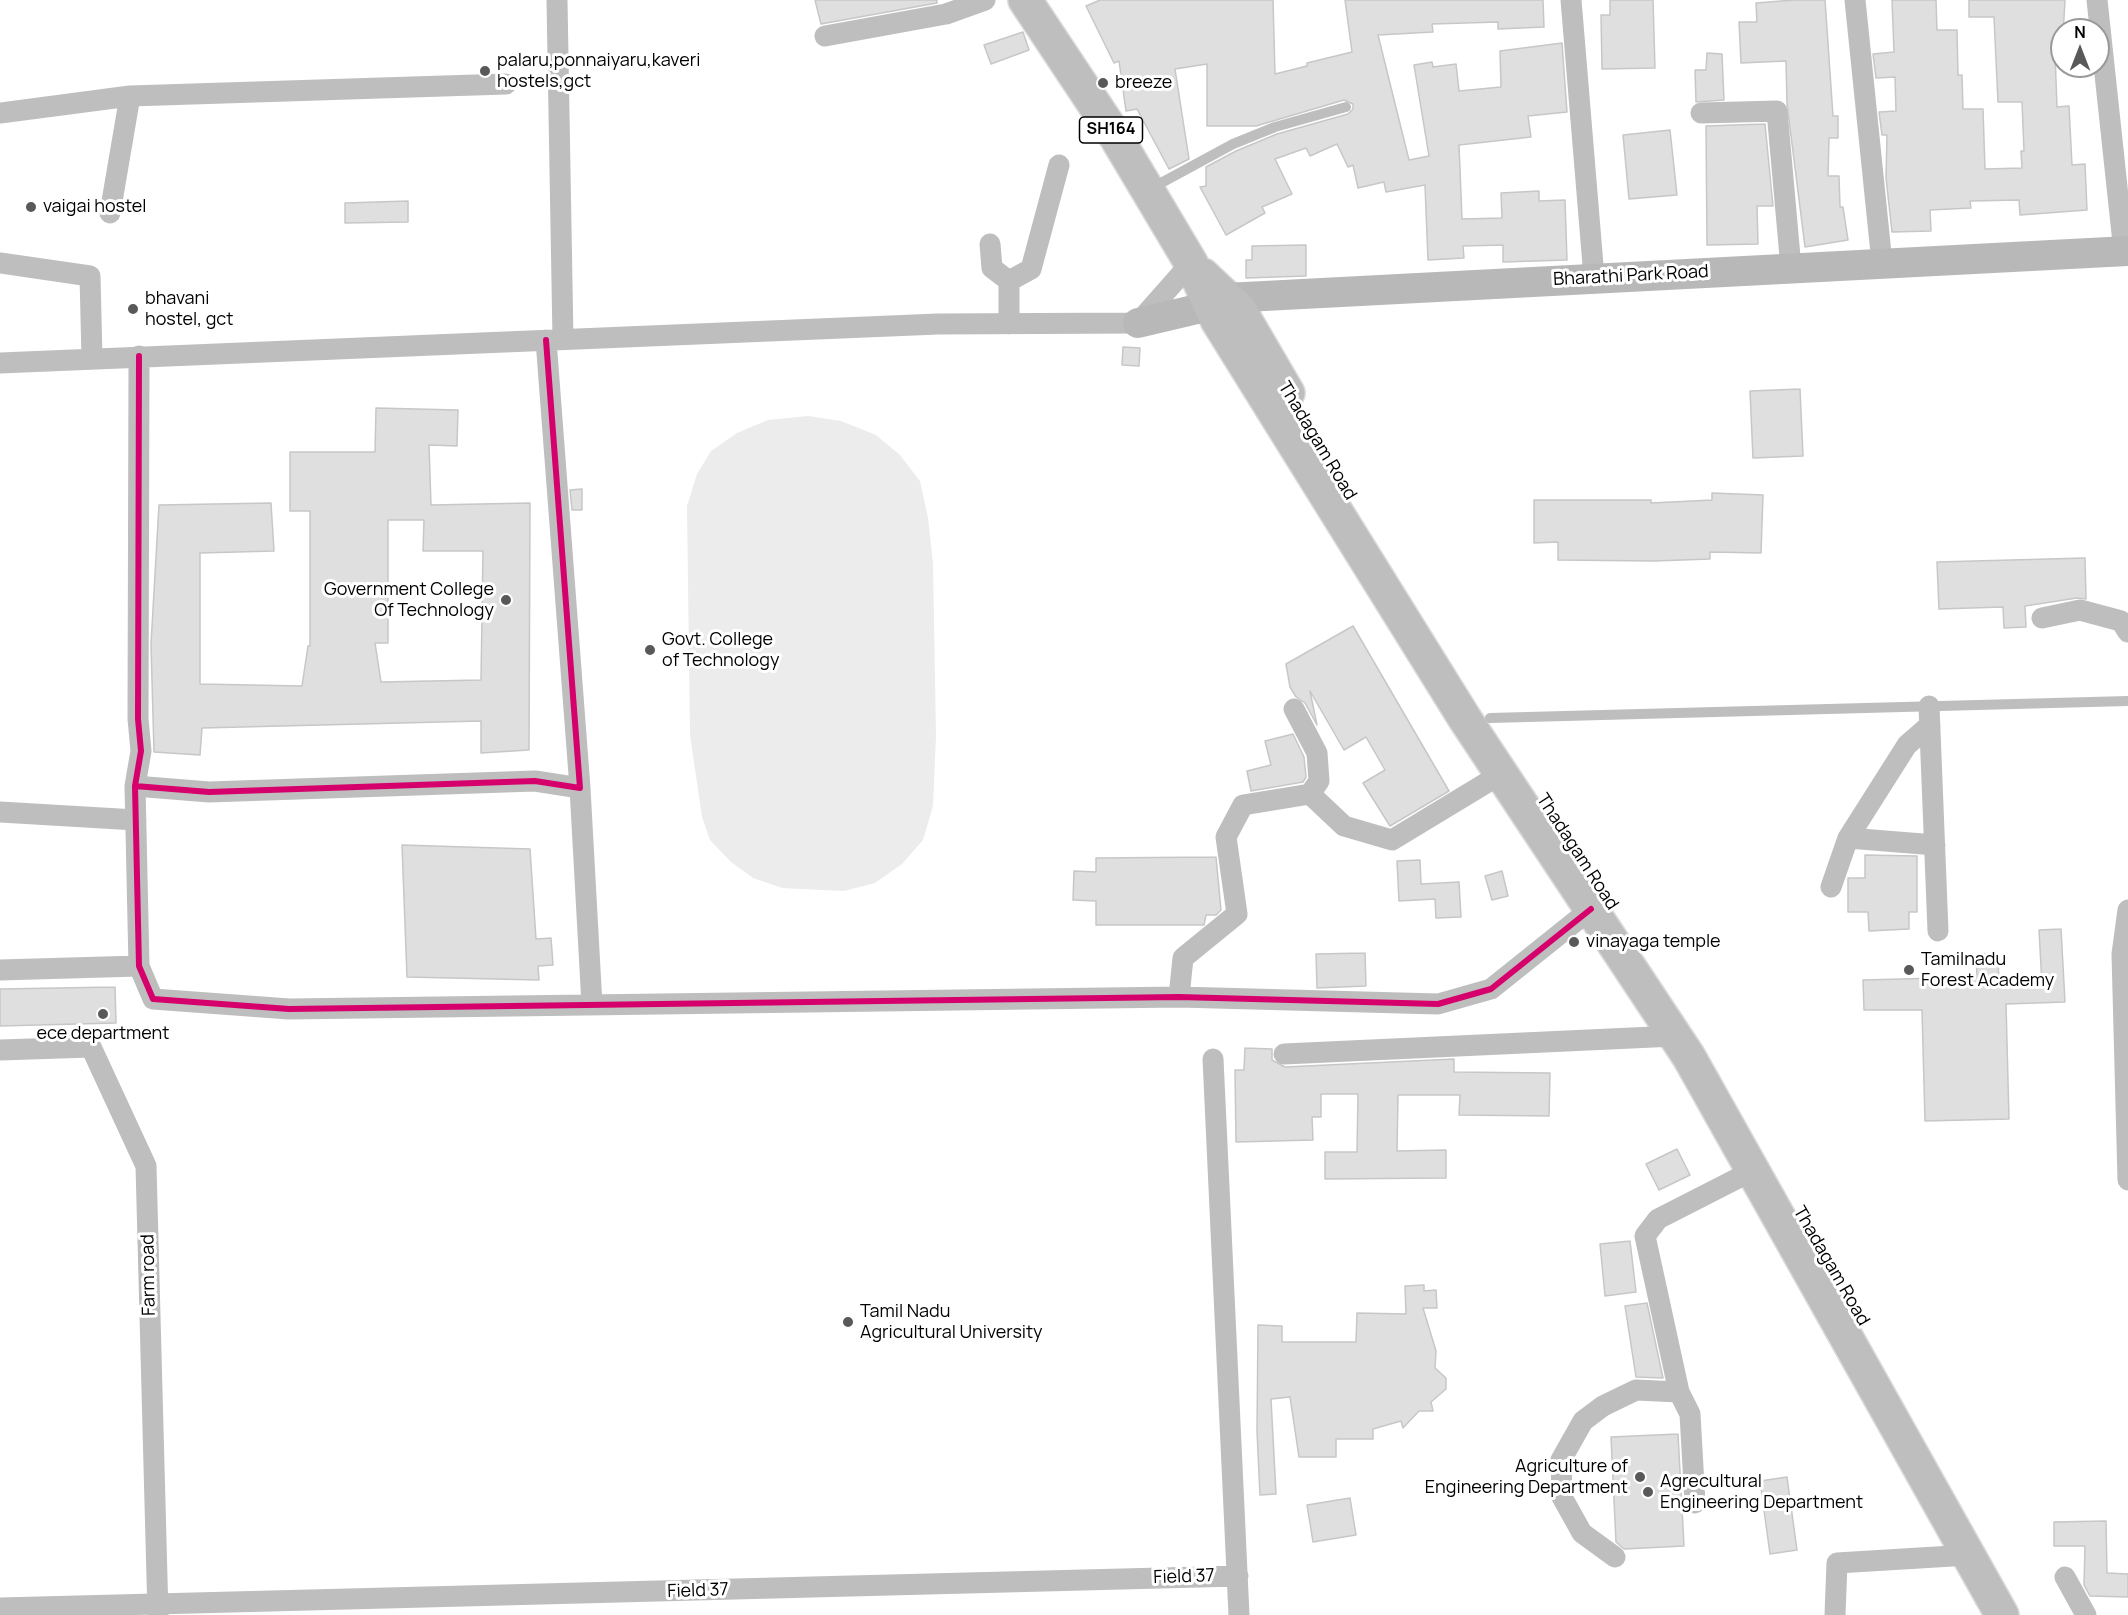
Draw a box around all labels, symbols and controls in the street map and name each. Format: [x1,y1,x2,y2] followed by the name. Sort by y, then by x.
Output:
[2050,18,2110,78] north arrow
[2074,21,2086,43] text: N
[497,50,700,92] place label: palaru,ponnaiyaru,kaveri hostels,gct
[478,64,492,78] marker: palaru,ponnaiyaru,kaveri hostels,gct
[1115,72,1172,94] place label: breeze
[1096,76,1110,90] marker: breeze
[1080,117,1142,143] road number: SH164
[43,196,147,218] place label: vaigai hostel
[24,200,38,214] marker: vaigai hostel
[1553,261,1709,291] street label: Bharathi Park Road
[145,288,233,330] place label: bhavani hostel, gct
[126,302,140,316] marker: bhavani hostel, gct
[1273,378,1361,504] street label: Thadagam Road
[324,579,494,622] place label: Government College Of Technology
[499,593,513,607] marker: Government College Of Technology
[662,629,779,672] place label: Govt. College of Technology
[643,643,657,657] marker: Govt. College of Technology
[1531,790,1623,914] street label: Thadagam Road
[1586,931,1721,953] place label: vinayaga temple
[1567,935,1581,949] marker: vinayaga temple
[1921,949,2054,992] place label: Tamilnadu Forest Academy
[1902,963,1916,977] marker: Tamilnadu Forest Academy
[96,1007,110,1021] marker: ece department
[37,1023,169,1045] place label: ece department
[1788,1202,1874,1330] street label: Thadagam Road
[137,1234,161,1316] street label: Farm road
[860,1301,1042,1344] place label: Tamil Nadu Agricultural University
[841,1315,855,1329] marker: Tamil Nadu Agricultural University
[1425,1456,1628,1498] place label: Agriculture of Engineering Department
[1633,1470,1647,1484] marker: Agriculture of Engineering Department
[1660,1471,1863,1514] place label: Agrecultural Engineering Department
[1641,1485,1655,1499] marker: Agrecultural Engineering Department
[1153,1565,1215,1589] street label: Field 37
[667,1579,729,1603] street label: Field 37

